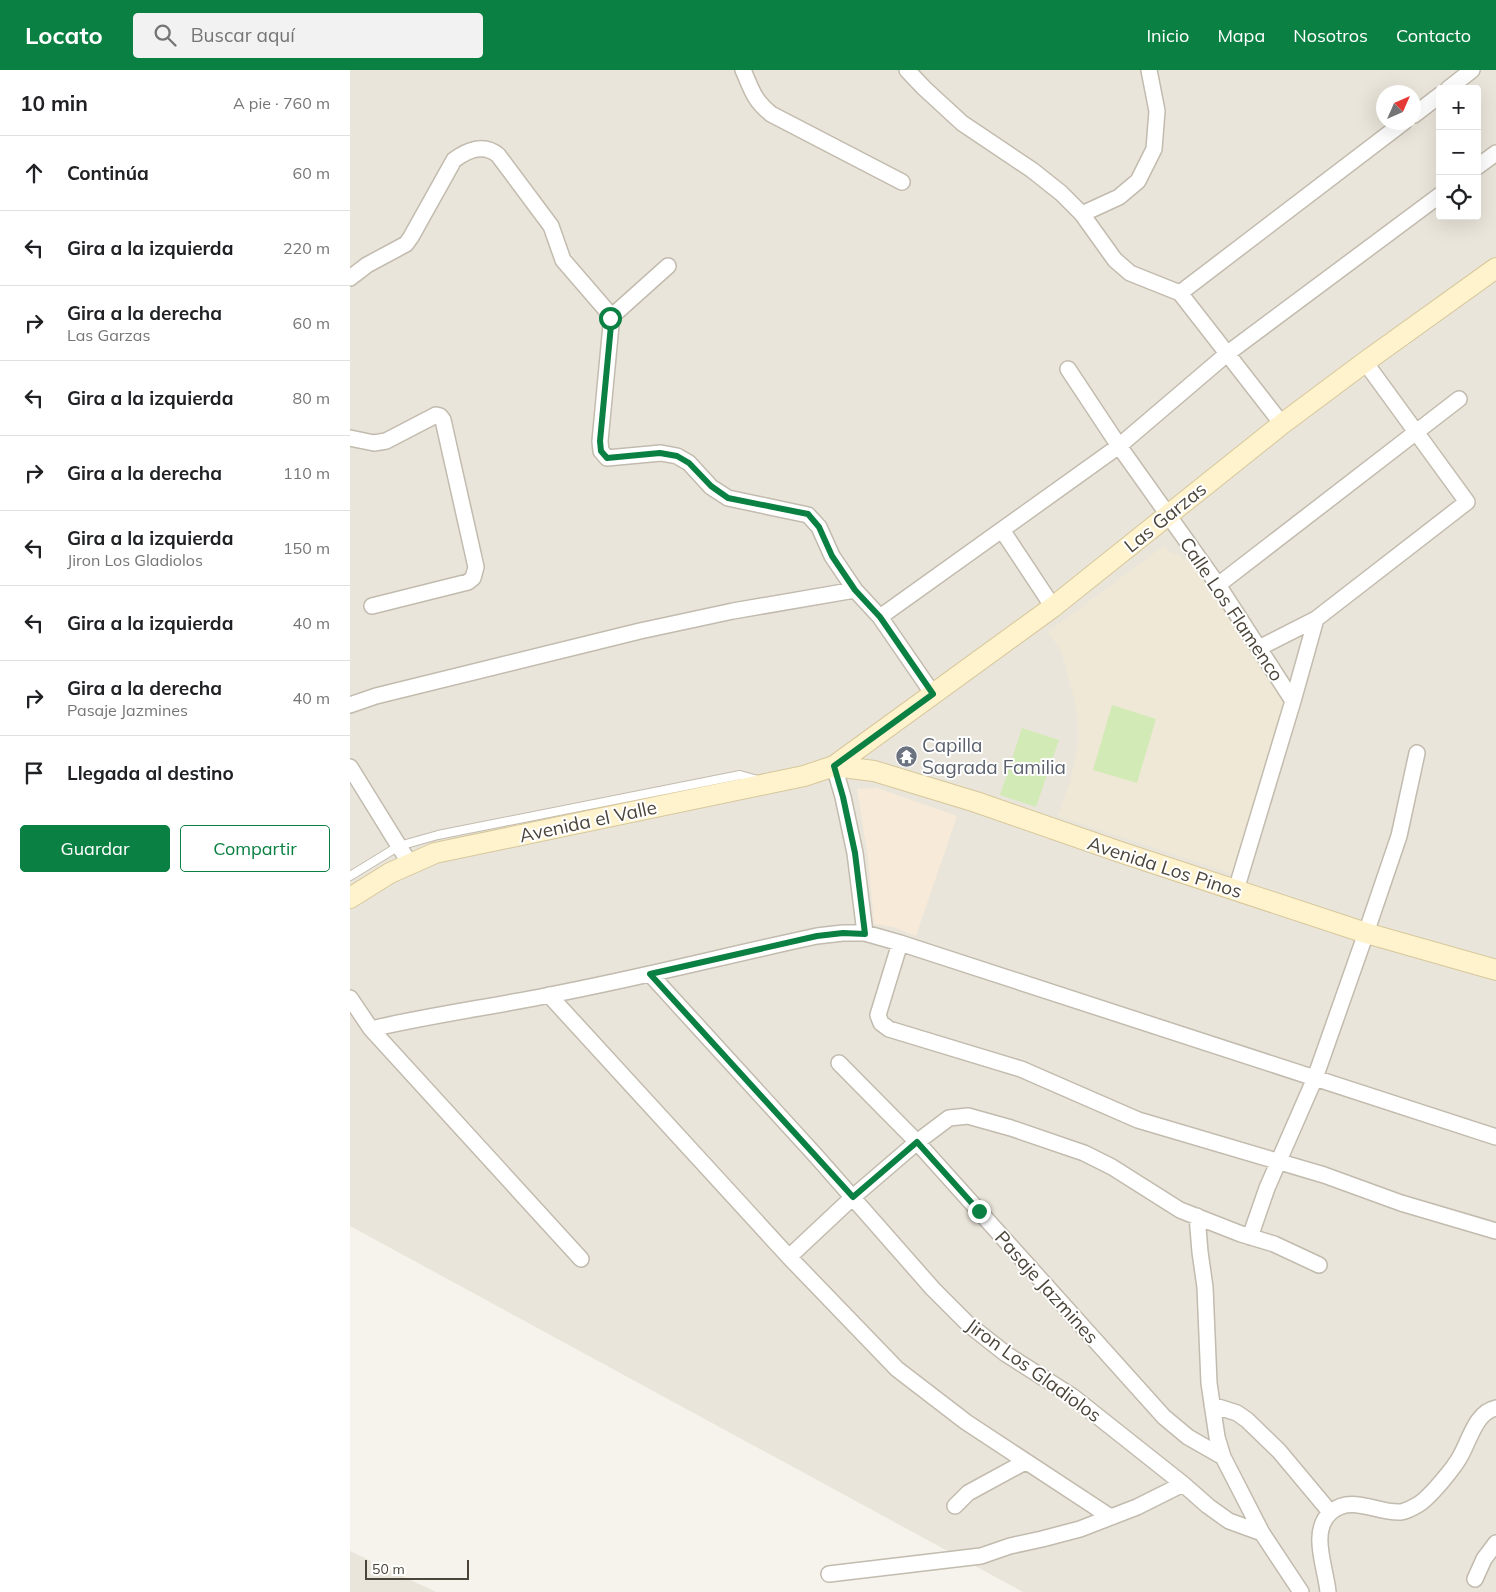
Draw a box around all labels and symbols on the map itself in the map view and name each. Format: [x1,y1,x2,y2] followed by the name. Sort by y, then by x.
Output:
[1376,85,1421,130] north arrow
[599,307,622,330] route start
[1119,477,1211,557] street label: Las Garzas
[1175,532,1289,686] street label: Calle Los Flamenco
[922,733,1066,779] place label: Capilla Sagrada Familia
[894,744,918,768] temple icon: Capilla Sagrada Familia
[517,795,659,847] street label: Avenida el Valle
[1085,831,1245,903] street label: Avenida Los Pinos
[968,1200,991,1223] route end
[990,1226,1104,1348] street label: Pasaje Jazmines
[962,1313,1106,1427] street label: Jiron Los Gladiolos
[365,1557,469,1580] scale bar

